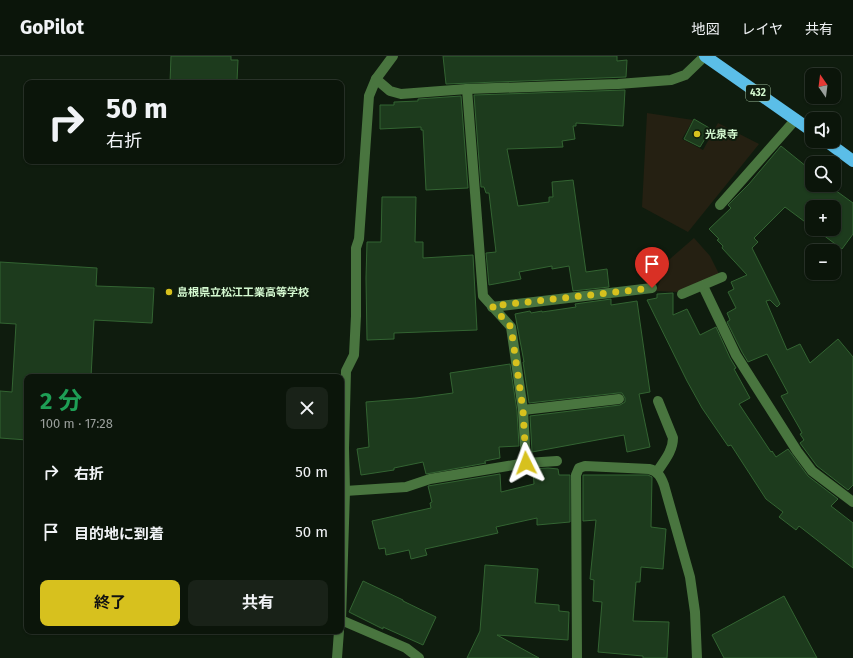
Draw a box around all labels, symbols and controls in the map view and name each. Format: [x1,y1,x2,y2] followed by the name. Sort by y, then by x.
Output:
[20,16,84,39] text: GoPilot
[691,21,719,38] text: 地図
[741,21,783,38] text: レイヤ
[805,21,833,38] text: 共有
[805,68,841,104] north arrow
[805,68,841,280] map controls
[746,85,770,101] road number: 432
[106,92,168,125] text: 50 m
[40,96,92,148] icon: right
[805,112,841,148] button: sound
[705,128,738,141] place label: 光泉寺
[692,129,702,139] marker: 光泉寺
[106,130,142,152] text: 右折
[805,156,841,192] button: search
[805,200,841,236] button: +
[805,244,841,280] button: −
[635,247,669,288] pin
[641,253,663,275] icon: arrive
[177,286,309,299] place label: 島根県立松江工業高等学校
[164,287,174,297] marker: 島根県立松江工業高等学校
[40,387,82,415] text: 2 分
[286,387,328,429] button: close
[40,416,113,431] text: 100 m · 17:28
[505,442,547,484] position arrow
[40,461,62,483] icon: right
[295,463,328,481] text: 50 m
[74,465,104,483] text: 右折
[40,521,62,543] icon: arrive
[295,523,328,541] text: 50 m
[74,525,164,543] text: 目的地に到着
[40,580,180,626] button: 終了
[188,580,328,626] button: 共有

